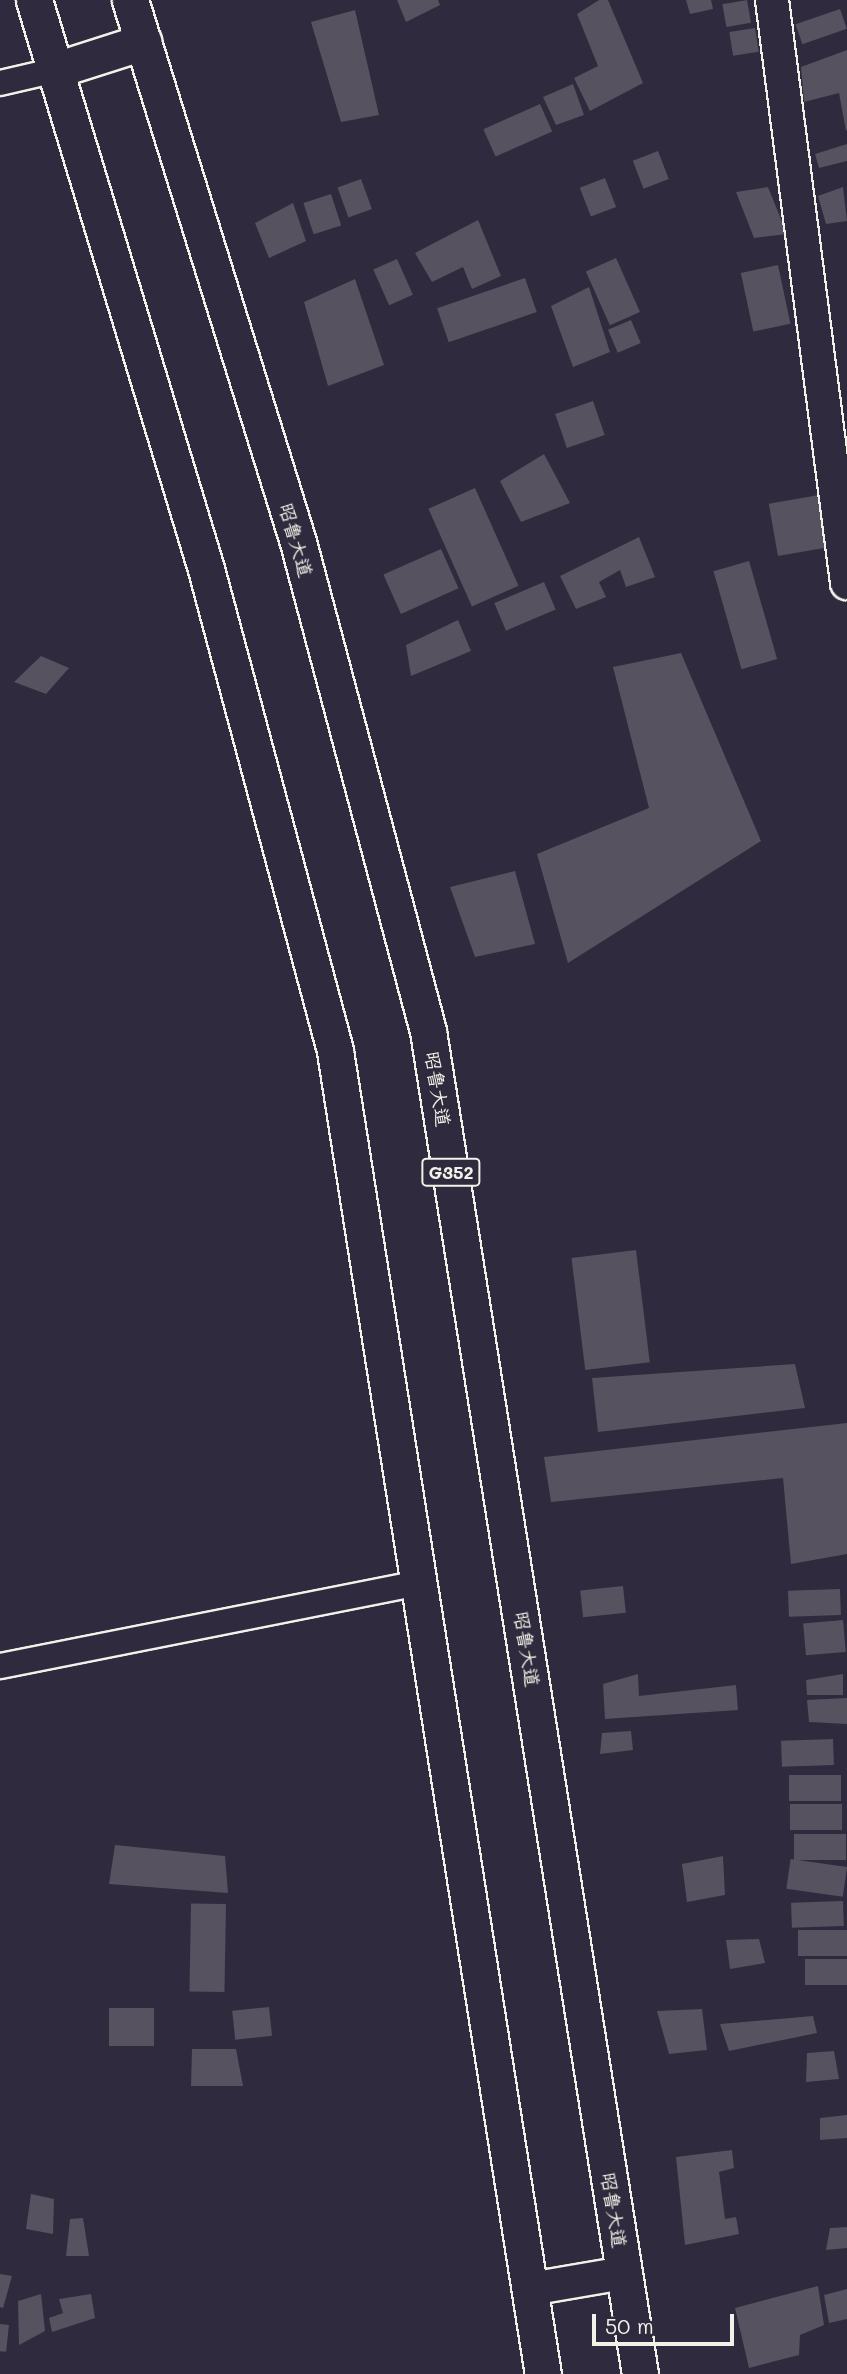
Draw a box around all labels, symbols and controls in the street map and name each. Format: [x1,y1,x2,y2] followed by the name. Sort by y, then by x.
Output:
[275,500,317,580] street label: 昭鲁大道
[421,1050,455,1128] street label: 昭鲁大道
[421,1157,481,1186] road number: G352
[510,1610,544,1688] street label: 昭鲁大道
[597,2171,631,2249] street label: 昭鲁大道
[595,2300,737,2344] scale bar
[605,2312,654,2339] text: 50 m

